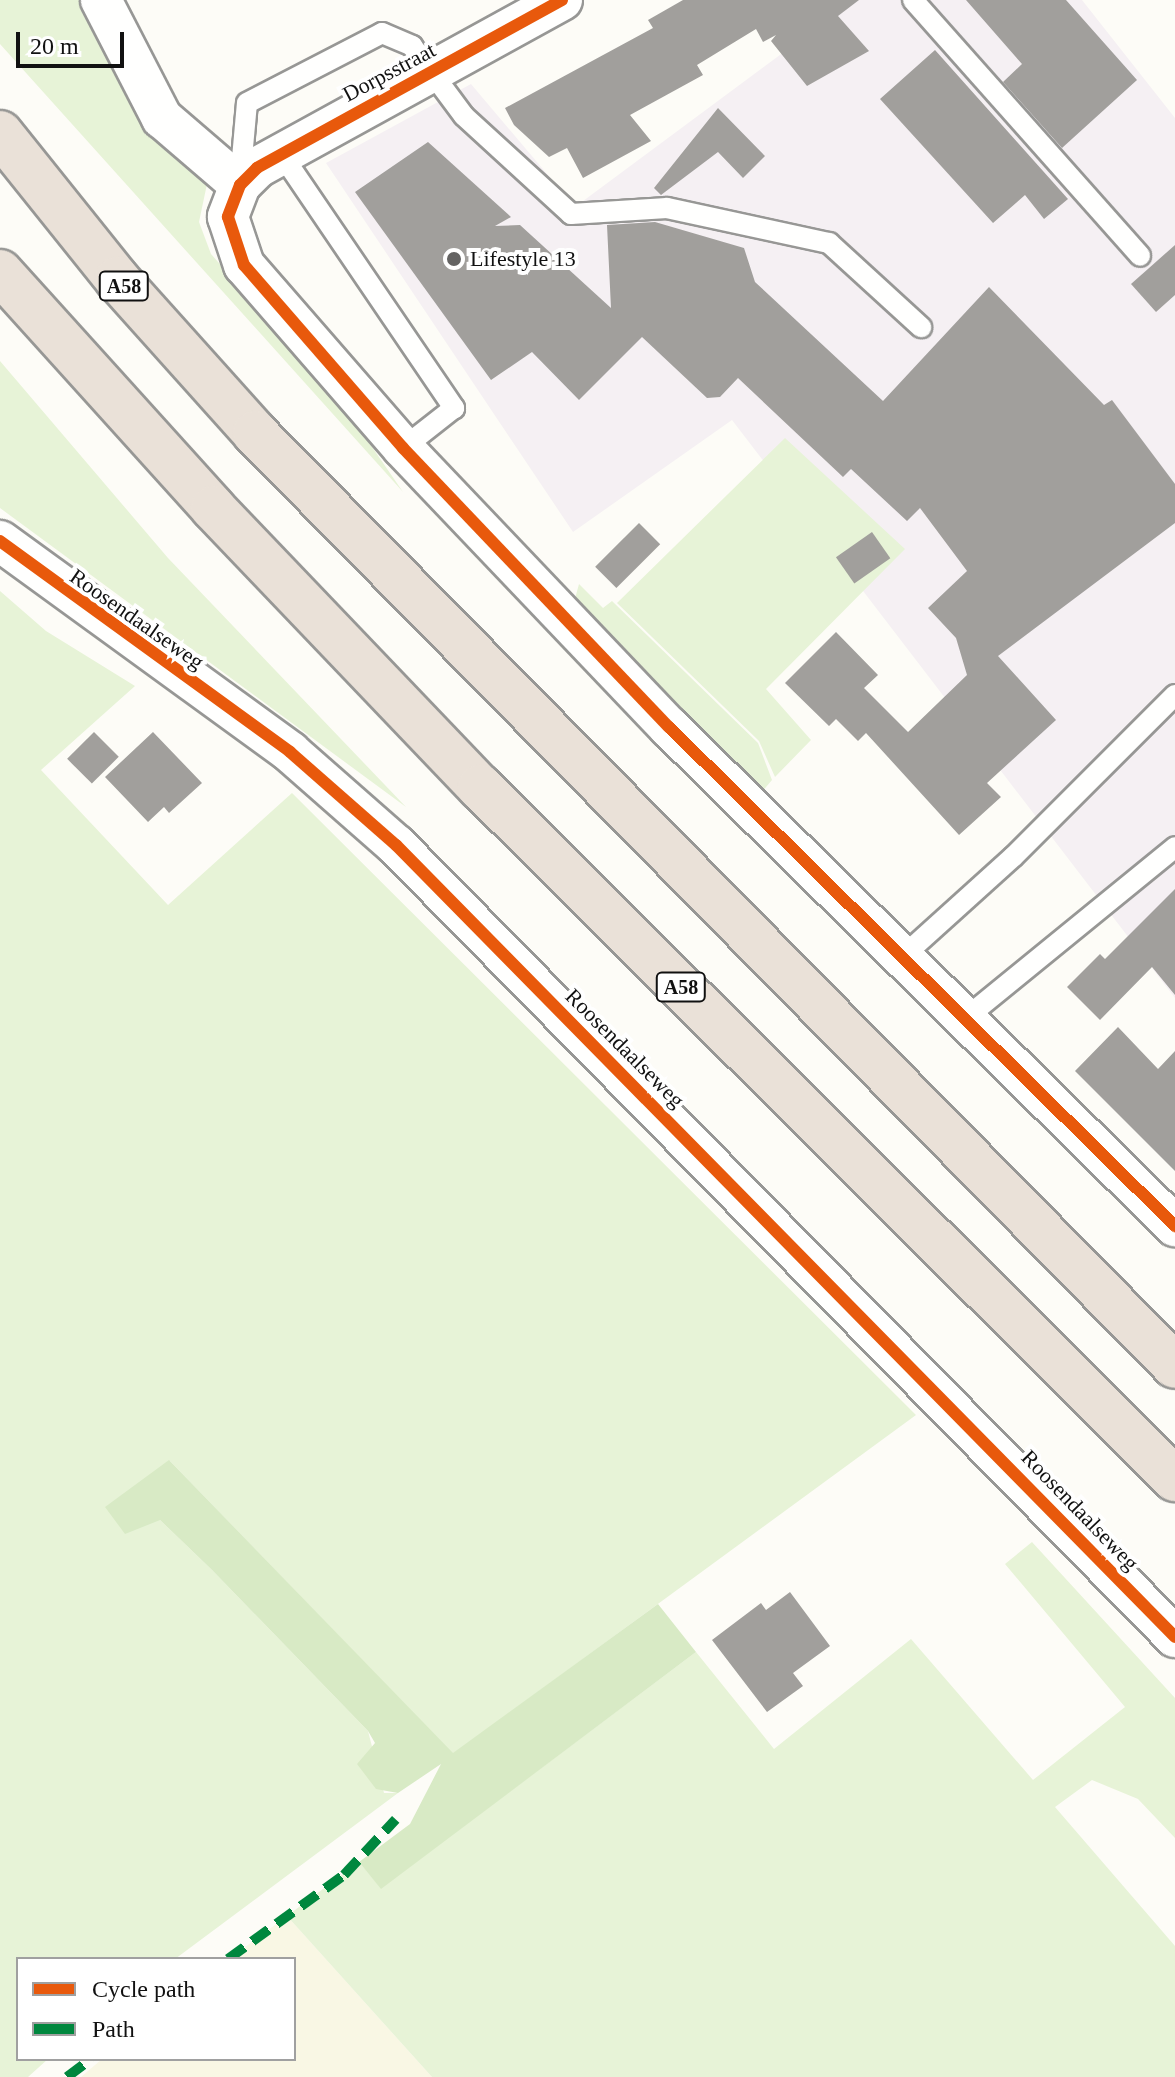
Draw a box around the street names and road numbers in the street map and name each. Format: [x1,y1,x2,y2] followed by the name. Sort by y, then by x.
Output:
[338,37,440,107] street label: Dorpsstraat
[98,270,150,302] road number: A58
[65,563,209,675] street label: Roosendaalseweg
[655,971,707,1003] road number: A58
[560,983,690,1113] street label: Roosendaalseweg
[1016,1444,1144,1576] street label: Roosendaalseweg

